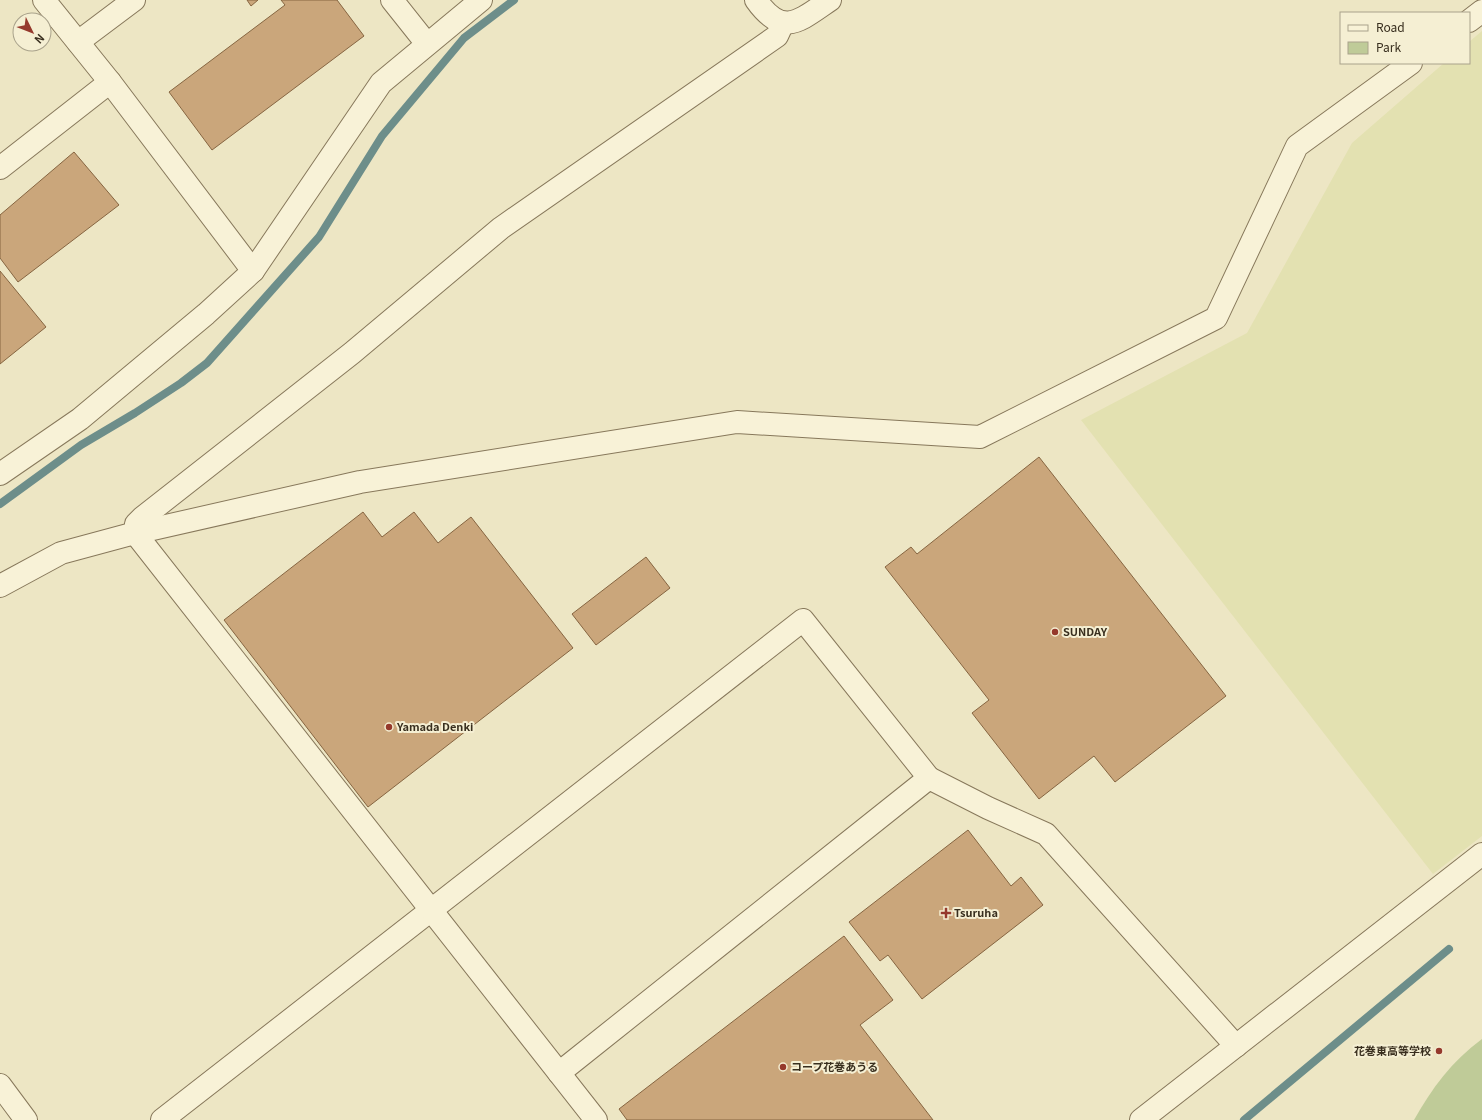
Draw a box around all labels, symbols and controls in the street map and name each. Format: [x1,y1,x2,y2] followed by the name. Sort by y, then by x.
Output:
[12,12,52,52] north arrow
[1340,12,1470,64] legend
[1376,18,1405,35] text: Road
[31,31,49,48] text: N
[1376,38,1401,55] text: Park
[1063,623,1108,639] place label: SUNDAY
[1050,627,1060,637] marker: SUNDAY
[396,718,473,734] place label: Yamada Denki
[384,722,394,732] marker: Yamada Denki
[954,904,998,920] place label: Tsuruha
[941,908,951,918] marker: Tsuruha
[1354,1042,1431,1058] place label: 花巻東高等学校
[1434,1046,1444,1056] marker: 花巻東高等学校
[791,1058,878,1074] place label: コープ花巻あうる
[778,1062,788,1072] marker: コープ花巻あうる

